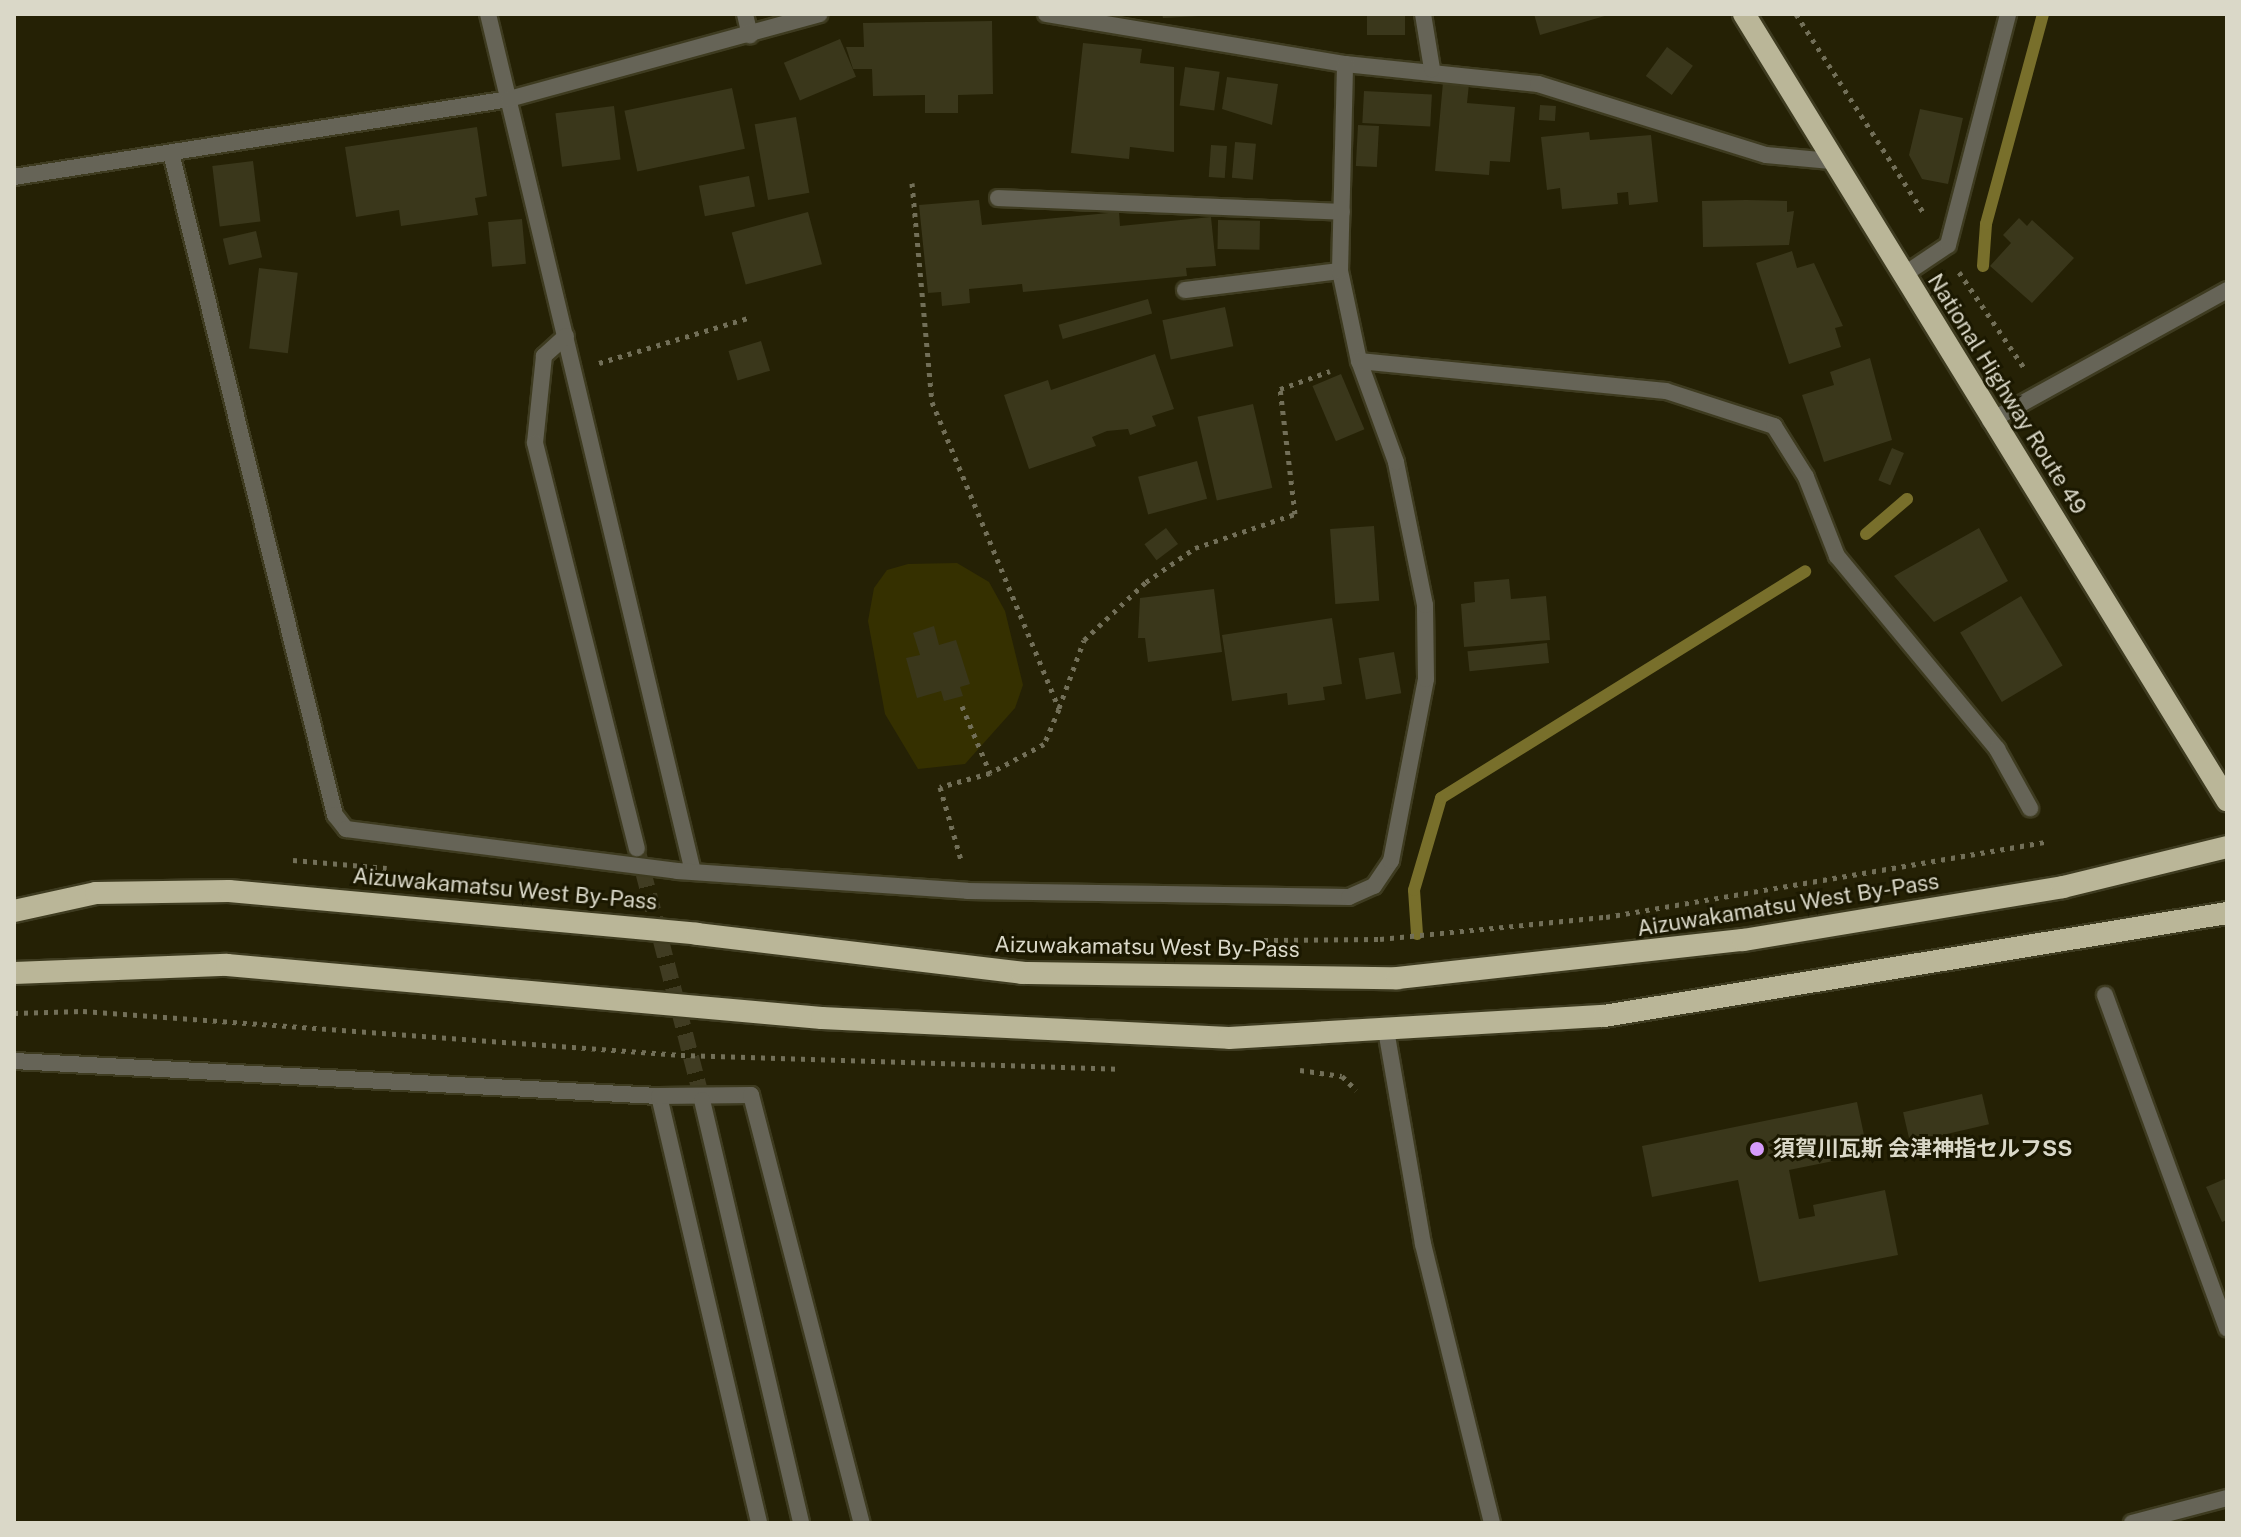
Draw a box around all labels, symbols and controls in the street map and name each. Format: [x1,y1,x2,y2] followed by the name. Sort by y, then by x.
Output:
[1922,269,2092,519] street label: National Highway Route 49
[351,863,659,915] street label: Aizuwakamatsu West By-Pass
[1635,868,1941,942] street label: Aizuwakamatsu West By-Pass
[994,931,1300,963] street label: Aizuwakamatsu West By-Pass
[1773,1136,2073,1162] place label: 須賀川瓦斯 会津神指セルフSS
[1748,1140,1766,1158] marker: 須賀川瓦斯 会津神指セルフSS

